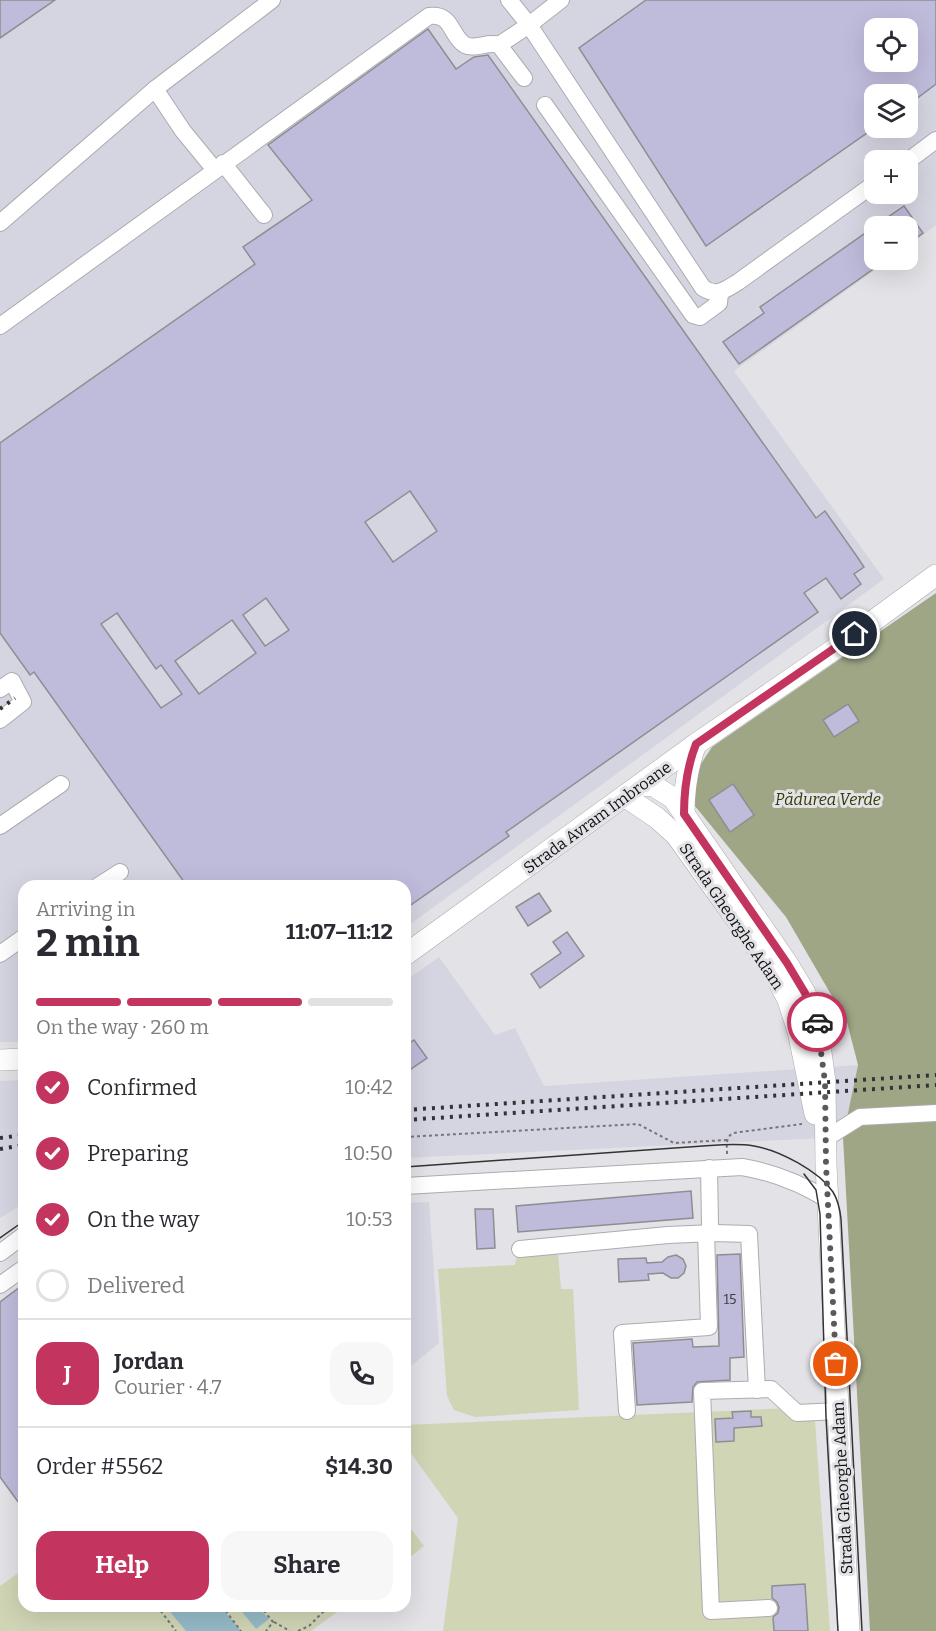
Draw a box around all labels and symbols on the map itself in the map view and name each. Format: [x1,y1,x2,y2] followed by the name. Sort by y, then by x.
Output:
[829,608,880,659] pin
[520,757,675,877] street label: Strada Avram Imbroane
[775,790,881,809] park label: Pădurea Verde
[675,839,788,993] street label: Strada Gheorghe Adam
[787,992,847,1052] courier
[723,1291,737,1308] house number: 15
[810,1338,861,1389] pin
[828,1401,857,1575] street label: Strada Gheorghe Adam

